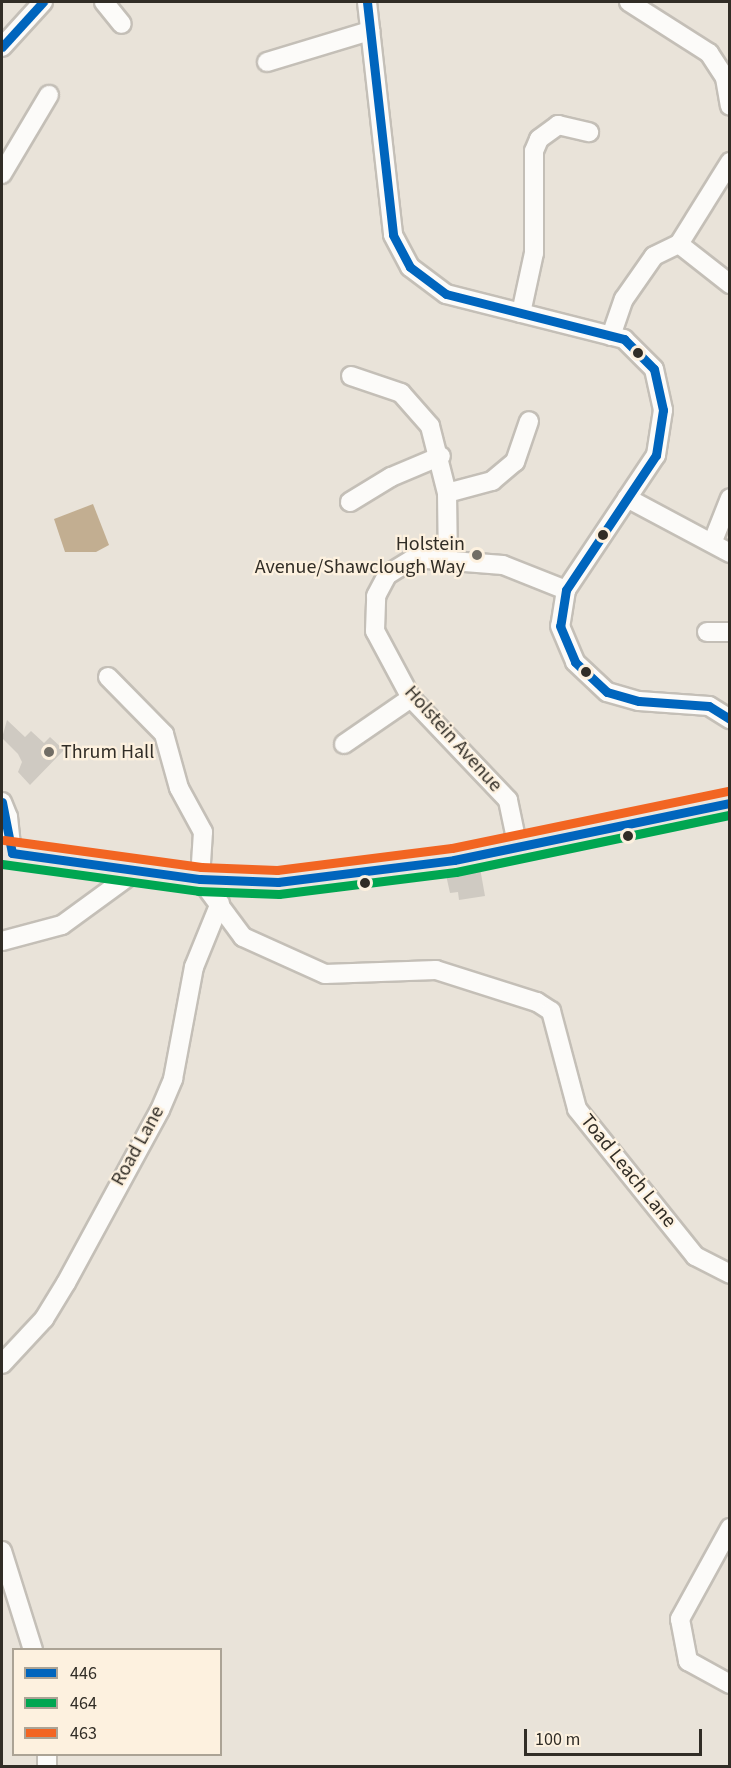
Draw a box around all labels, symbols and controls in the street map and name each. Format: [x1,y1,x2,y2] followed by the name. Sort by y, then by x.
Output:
[632,347,644,359] unlabelled marker
[597,529,609,541] unlabelled marker
[255,532,465,579] place label: Holstein Avenue/Shawclough Way
[470,548,484,562] marker: Holstein Avenue/Shawclough Way
[580,666,592,678] unlabelled marker
[399,681,507,797] street label: Holstein Avenue
[61,740,154,764] place label: Thrum Hall
[42,745,56,759] marker: Thrum Hall
[622,830,634,842] unlabelled marker
[359,877,371,889] unlabelled marker
[106,1102,170,1190] street label: Road Lane
[575,1109,681,1233] street label: Toad Leach Lane
[12,1648,222,1756] legend
[70,1661,97,1686] text: 446
[70,1691,97,1716] text: 464
[527,1717,706,1755] scale bar
[70,1721,97,1746] text: 463
[535,1727,580,1752] text: 100 m

